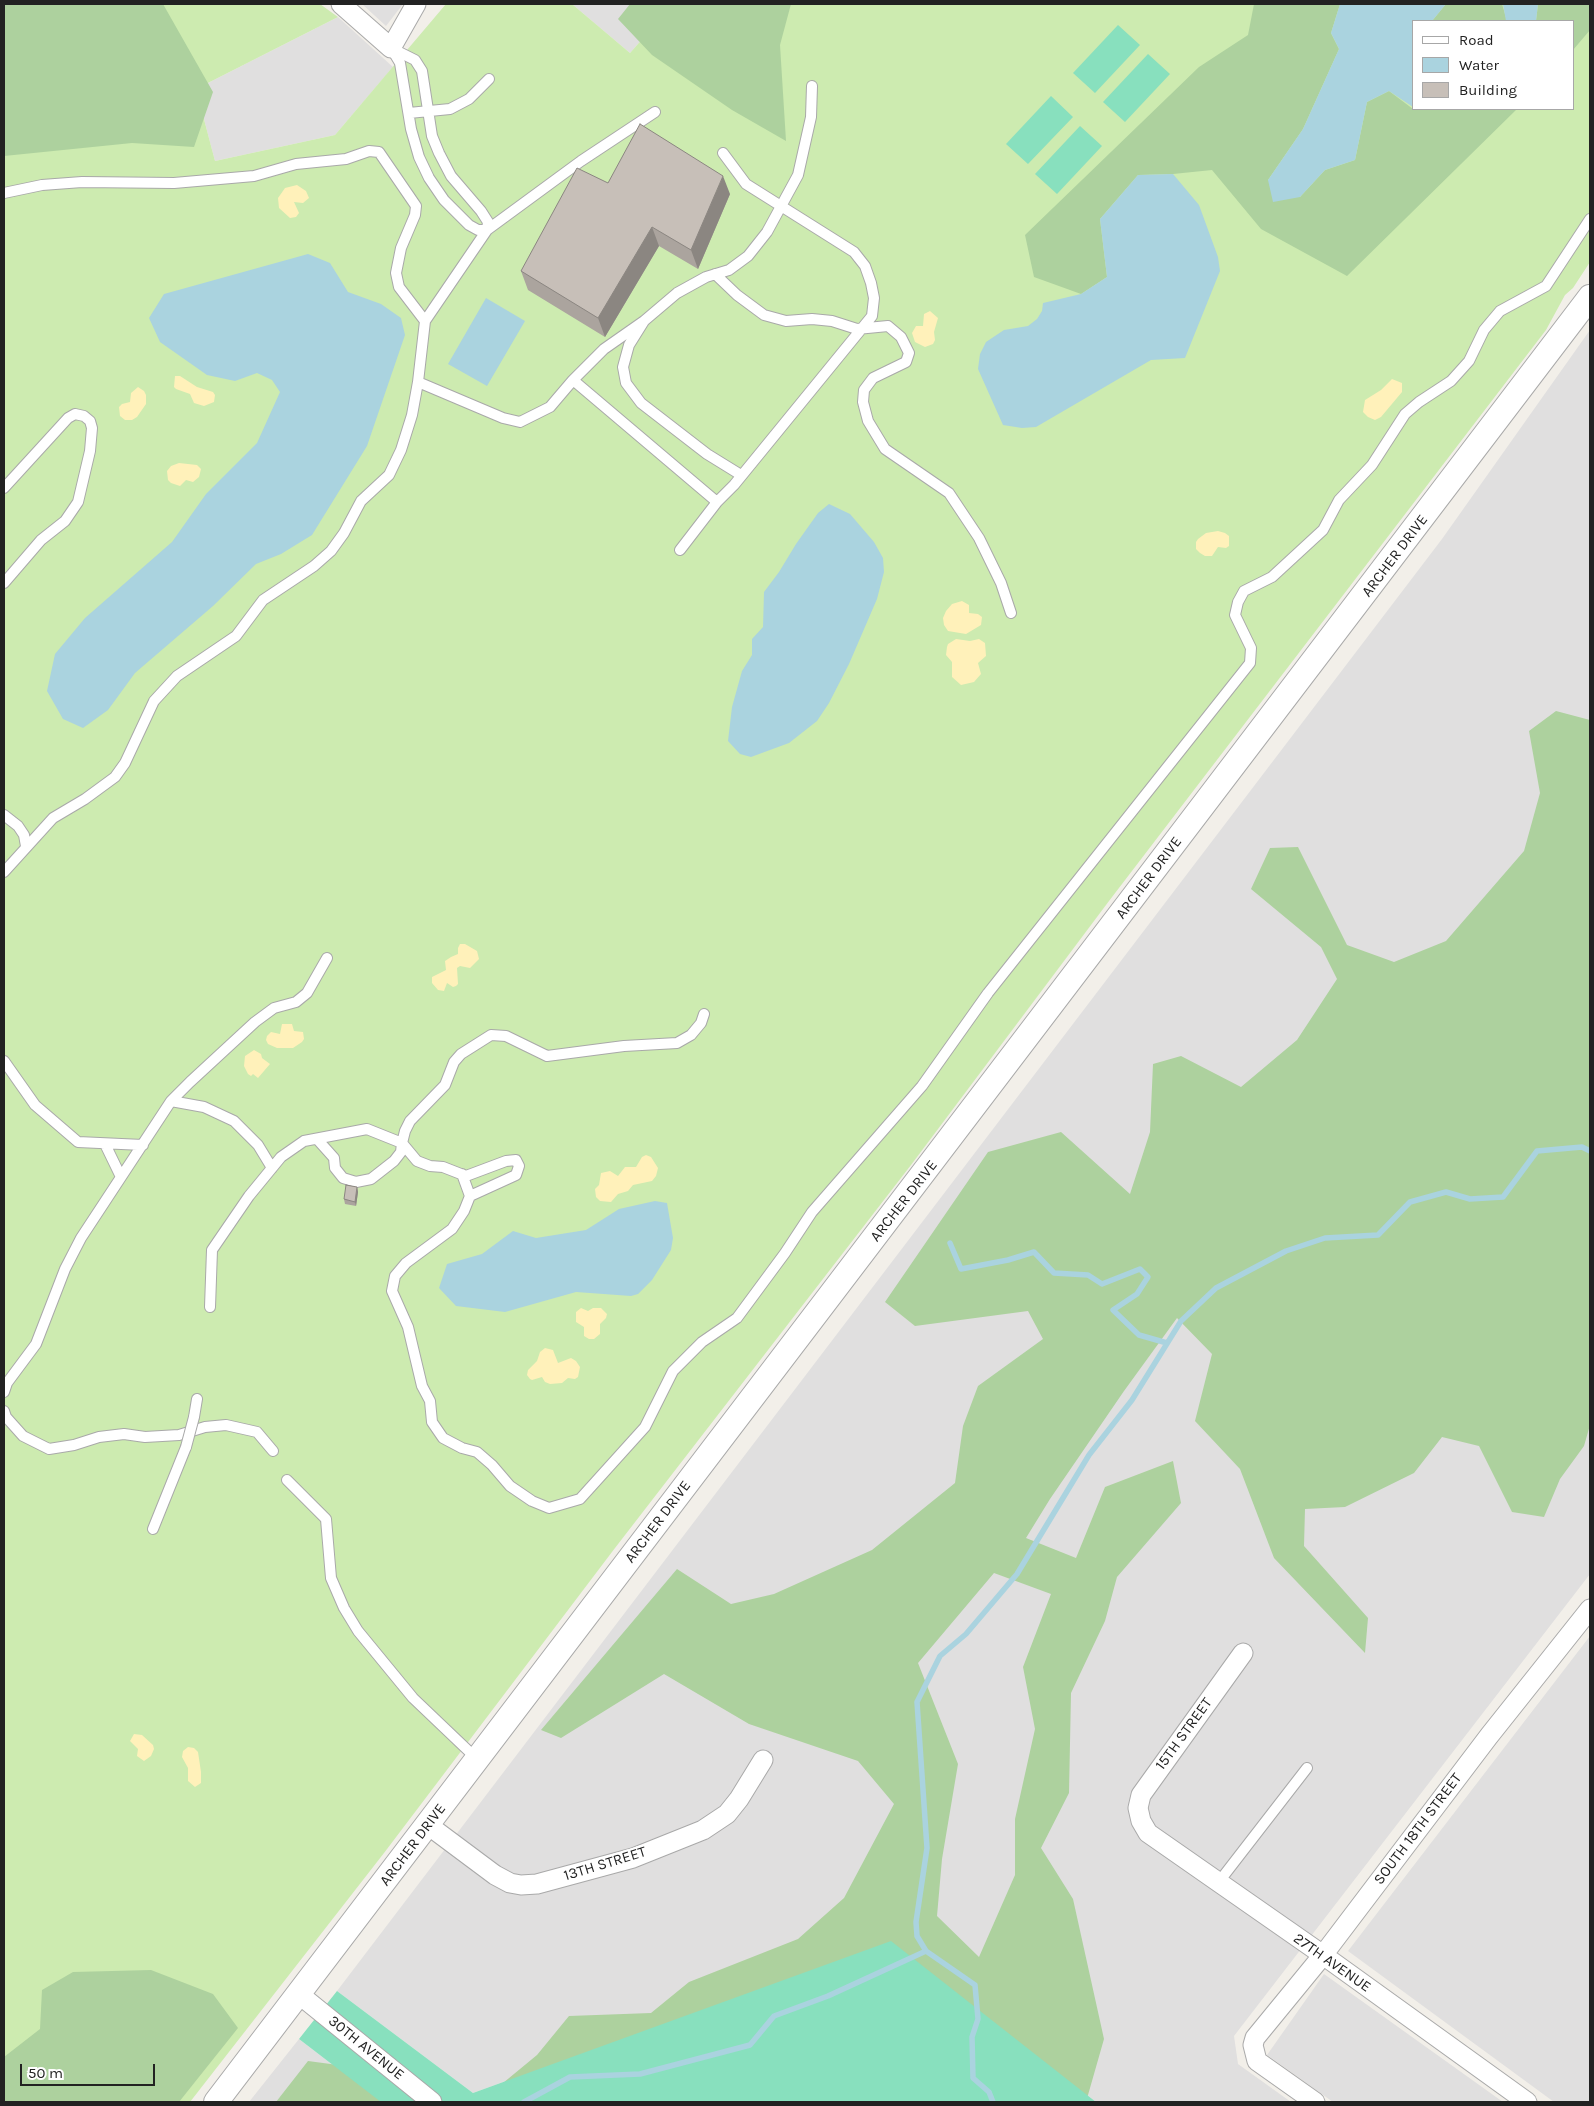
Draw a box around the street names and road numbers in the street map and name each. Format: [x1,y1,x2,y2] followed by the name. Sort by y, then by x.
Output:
[1358,511,1432,601] street label: ARCHER DRIVE
[1112,833,1186,923] street label: ARCHER DRIVE
[867,1157,941,1245] street label: ARCHER DRIVE
[621,1477,695,1567] street label: ARCHER DRIVE
[1152,1694,1216,1774] street label: 15TH STREET
[1370,1770,1466,1888] street label: SOUTH 18TH STREET
[376,1800,450,1890] street label: ARCHER DRIVE
[562,1843,648,1885] street label: 13TH STREET
[1290,1930,1374,1996] street label: 27TH AVENUE
[324,2012,408,2084] street label: 30TH AVENUE

